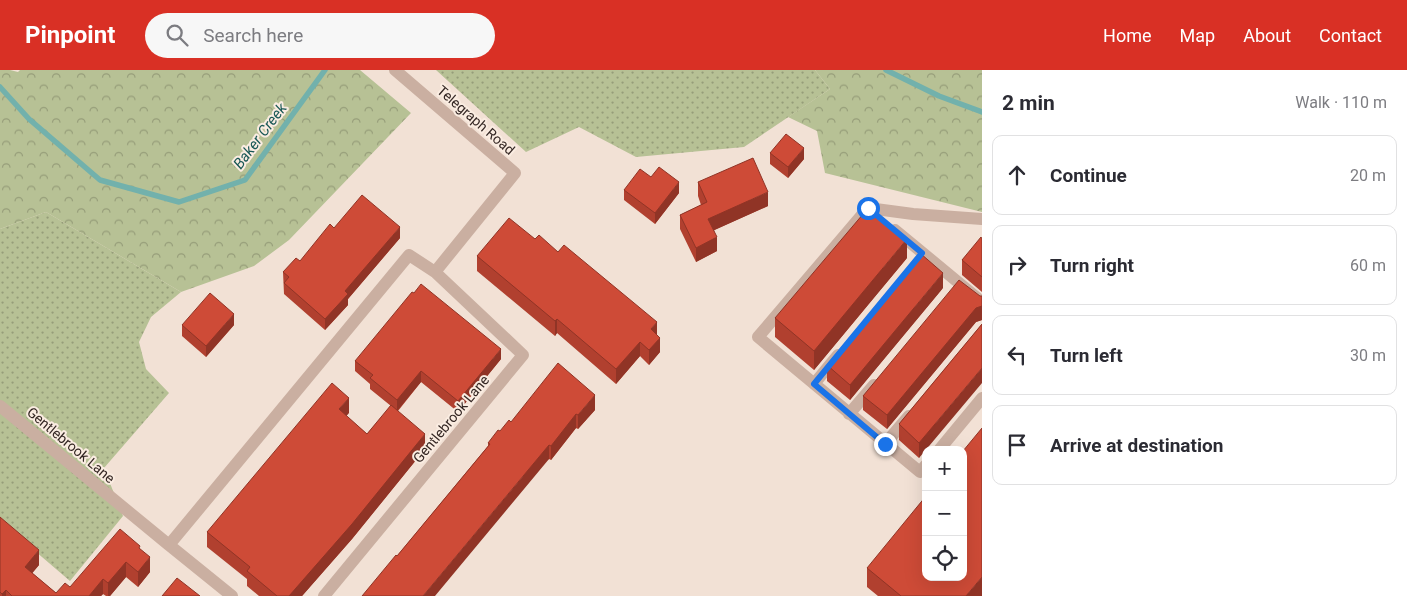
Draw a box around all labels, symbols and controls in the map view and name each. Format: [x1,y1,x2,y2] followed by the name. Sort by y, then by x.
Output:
[145,13,495,58] search box
[25,21,115,49] text: Pinpoint
[163,21,191,49] icon: search
[203,24,303,47] text: Search here
[1103,25,1152,46] text: Home
[1180,25,1215,46] text: Map
[1243,25,1291,46] text: About
[1319,25,1382,46] text: Contact
[434,82,518,158] street label: Telegraph Road
[1002,91,1055,115] text: 2 min
[1295,93,1387,112] text: Walk · 110 m
[229,99,291,172] water label: Baker Creek
[1003,161,1031,189] icon: ahead
[1050,164,1127,187] text: Continue
[1350,166,1386,185] text: 20 m
[857,197,880,220] route start
[1003,251,1031,279] icon: right
[1050,254,1134,277] text: Turn right
[1350,256,1386,275] text: 60 m
[1003,341,1031,369] icon: left
[1050,344,1123,367] text: Turn left
[1350,346,1386,365] text: 30 m
[410,372,492,466] street label: Gentlebrook Lane
[24,404,118,486] street label: Gentlebrook Lane
[1003,431,1031,459] icon: arrive
[874,433,897,456] route end
[1050,434,1223,457] text: Arrive at destination
[922,446,967,581] map controls
[922,446,967,491] button: +
[922,491,967,536] button: −
[922,536,967,581] button: locate

